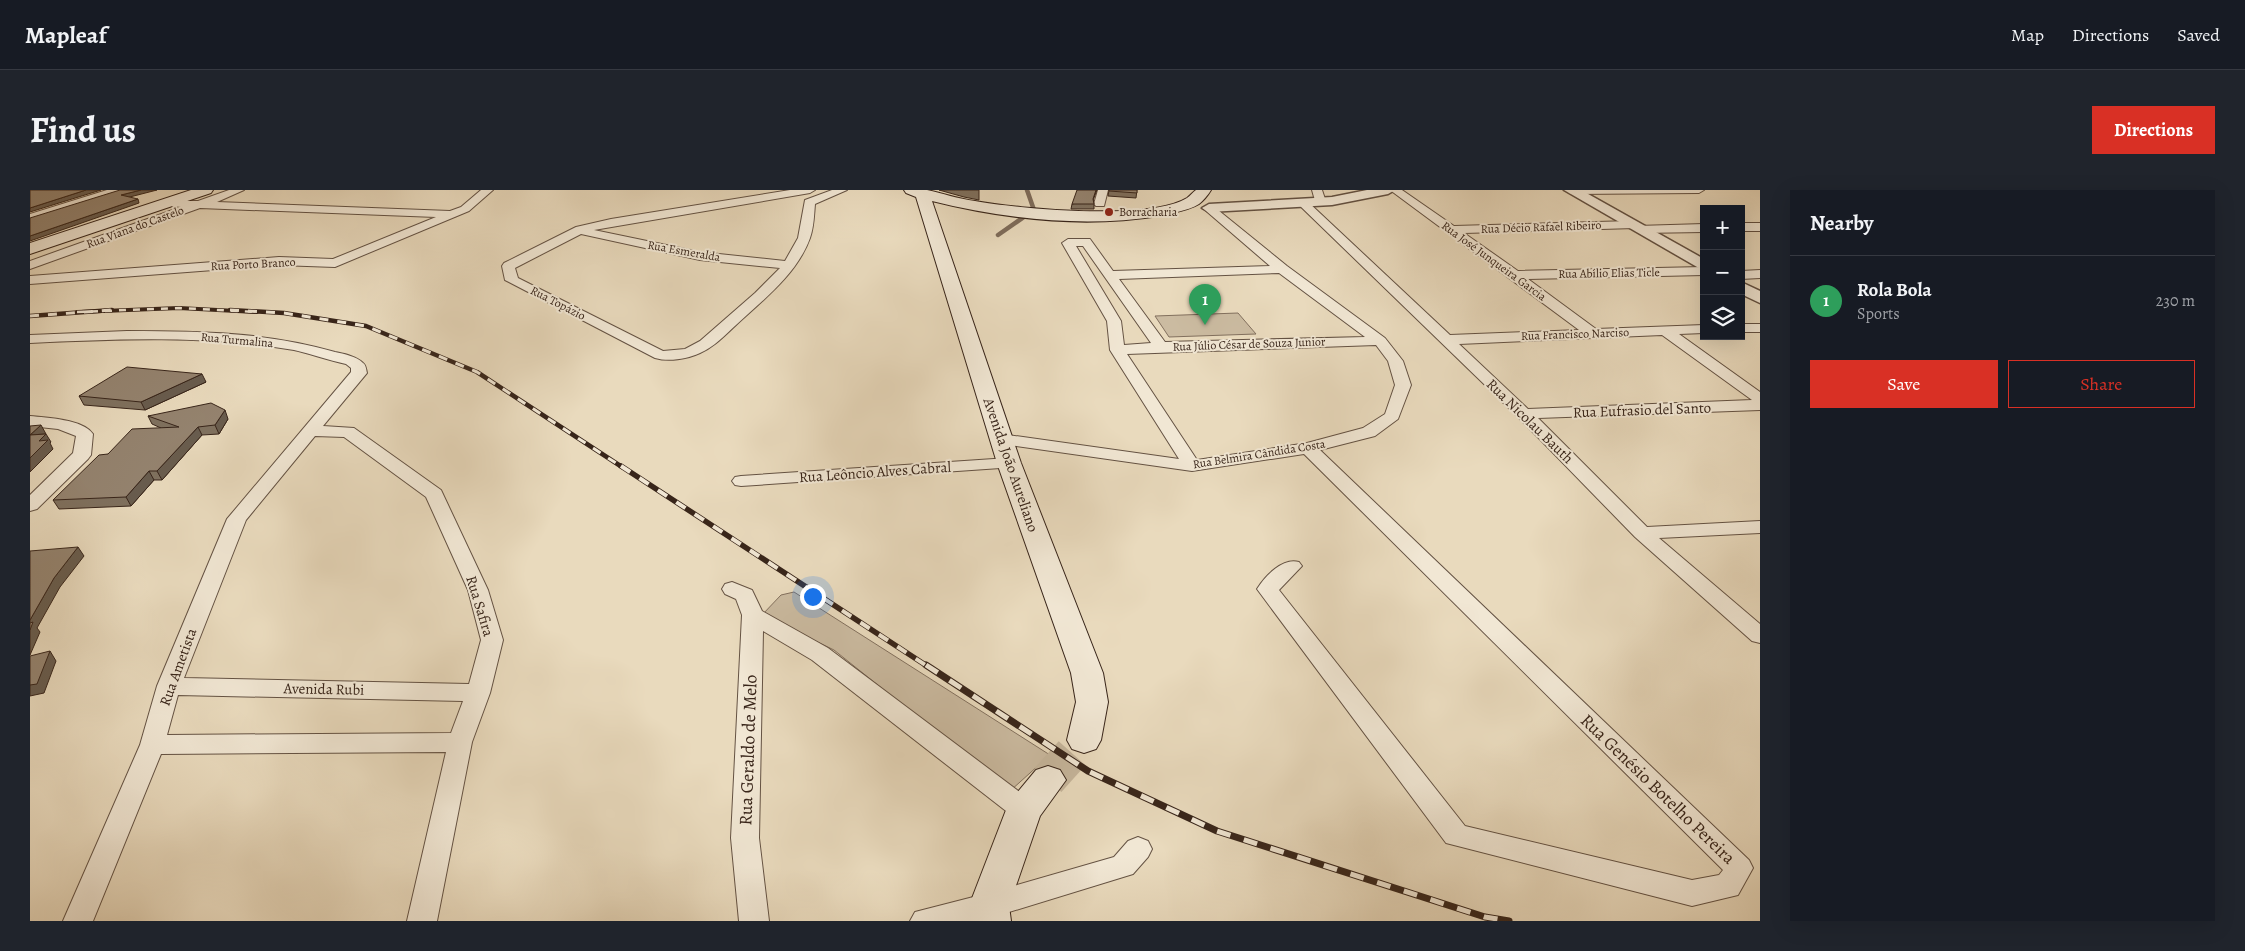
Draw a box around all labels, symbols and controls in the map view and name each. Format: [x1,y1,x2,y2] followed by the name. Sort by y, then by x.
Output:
[25,19,107,51] text: Mapleaf
[2011,23,2044,47] text: Map
[2072,23,2149,47] text: Directions
[2177,23,2220,47] text: Saved
[30,106,136,154] text: Find us
[2092,106,2215,154] button: Directions
[84,202,186,252] street label: Rua Viana do Castelo
[1119,204,1178,220] place label: Borracharia
[1700,205,1745,340] map controls
[1700,205,1745,250] button: +
[1103,206,1115,218] marker: Borracharia
[1810,209,1873,237] text: Nearby
[1480,217,1602,237] street label: Rua Décio Rafael Ribeiro
[1438,218,1550,305] street label: Rua José Junqueira Garcia
[646,237,722,265] street label: Rua Esmeralda
[1700,250,1745,295] button: −
[210,254,296,274] street label: Rua Porto Branco
[1558,264,1660,282] street label: Rua Abílio Elias Ticle
[1857,277,1932,303] text: Rola Bola
[528,282,588,324] street label: Rua Topázio
[1189,284,1221,325] pin: 1
[1823,290,1829,312] text: 1
[2156,290,2195,312] text: 230 m
[1700,295,1745,340] button: layers
[1857,303,1900,325] text: Sports
[1521,324,1629,344] street label: Rua Francisco Narciso
[200,329,274,351] street label: Rua Turmalina
[1172,333,1326,355] street label: Rua Júlio César de Souza Junior
[1810,360,1998,408] button: Save
[2008,360,2195,408] button: Share
[1482,374,1578,468] street label: Rua Nicolau Bauth
[978,394,1043,535] street label: Avenida João Aureliano
[1572,398,1712,422] street label: Rua Eufrasio del Santo
[1192,436,1327,472] street label: Rua Belmira Cândida Costa
[798,457,952,487] street label: Rua Leôncio Alves Cabral
[461,573,499,639] street label: Rua Safira
[800,584,826,610] your location
[155,625,201,709] street label: Rua Ametista
[733,674,763,826] street label: Rua Geraldo de Melo
[282,678,365,700] street label: Avenida Rubi
[1575,709,1741,870] street label: Rua Genésio Botelho Pereira

